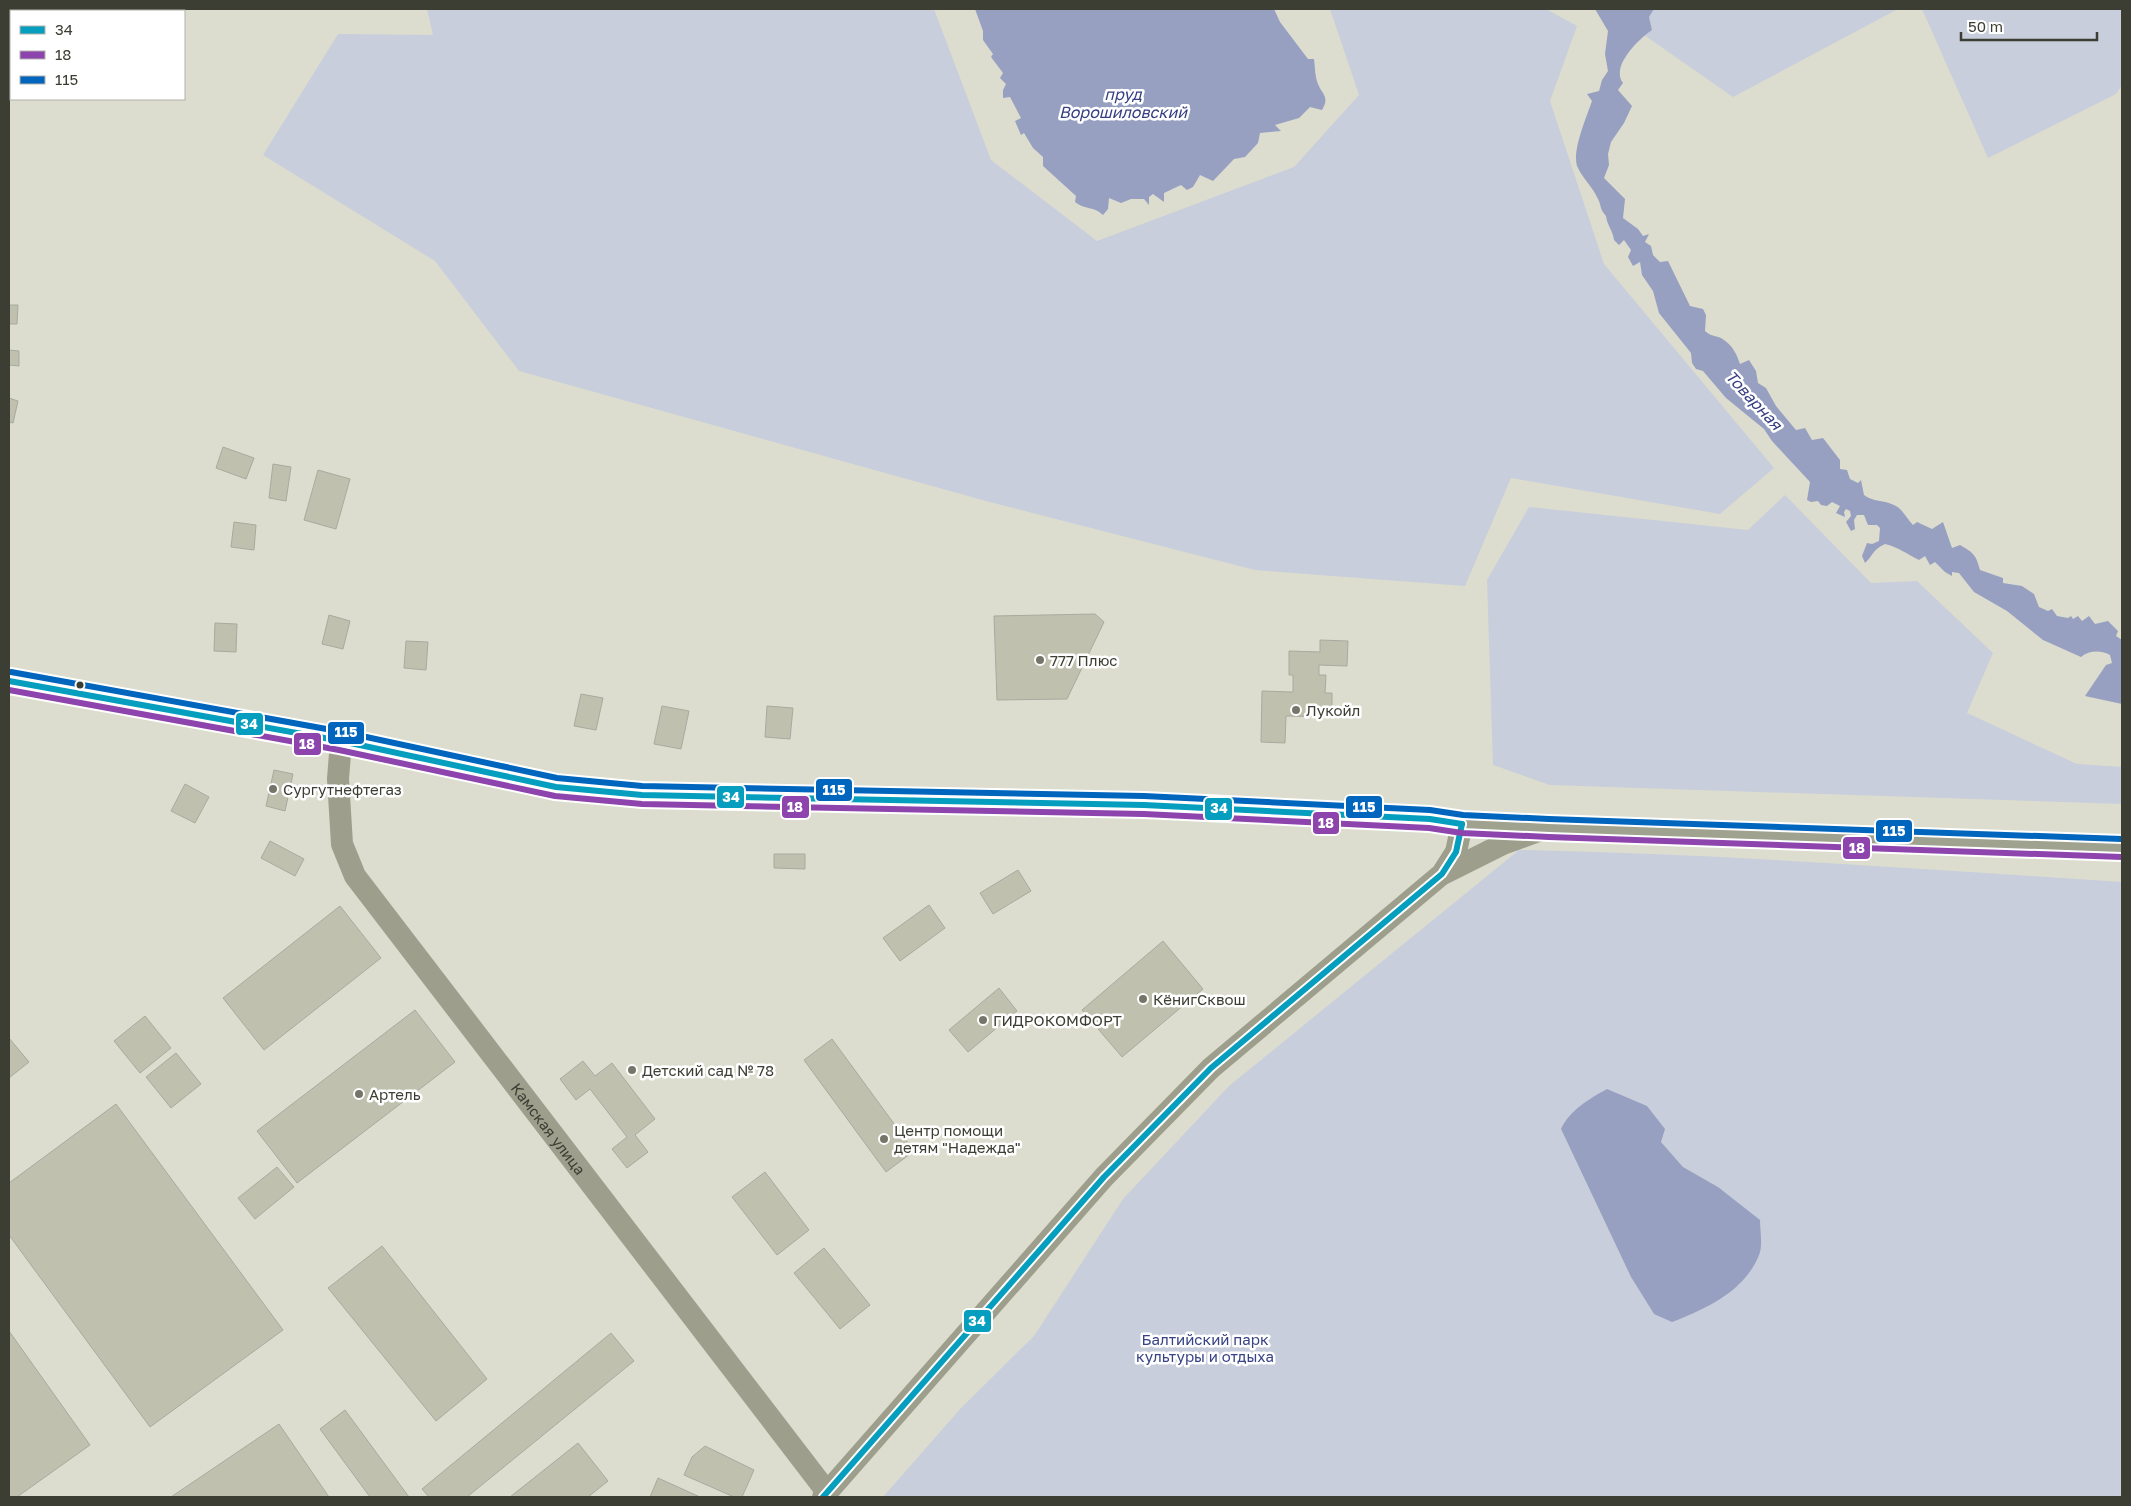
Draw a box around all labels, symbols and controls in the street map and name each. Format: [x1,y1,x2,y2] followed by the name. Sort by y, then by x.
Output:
[10,10,185,100] legend
[1961,10,2097,42] scale bar
[1968,17,2003,35] text: 50 m
[55,20,73,38] text: 34
[55,45,71,63] text: 18
[55,70,78,88] text: 115
[1059,84,1188,122] water label: пруд Ворошиловский
[1721,366,1787,434] water label: Товарная
[1050,651,1117,669] place label: 777 Плюс
[1034,654,1046,666] marker: 777 Плюс
[75,680,85,690] unlabelled marker
[1306,701,1360,719] place label: Лукойл
[1290,704,1302,716] marker: Лукойл
[235,712,264,736] line badge: 34
[240,715,258,732] text: 34
[327,721,365,745] line badge: 115
[335,723,358,740] text: 115
[293,732,322,756] line badge: 18
[299,735,315,752] text: 18
[815,778,853,802] line badge: 115
[283,780,402,798] place label: Сургутнефтегаз
[823,781,846,798] text: 115
[267,783,279,795] marker: Сургутнефтегаз
[716,785,745,809] line badge: 34
[722,788,740,805] text: 34
[781,795,810,819] line badge: 18
[1345,795,1383,819] line badge: 115
[1204,797,1233,821] line badge: 34
[787,798,803,815] text: 18
[1353,798,1376,815] text: 115
[1210,799,1228,816] text: 34
[1312,811,1340,835] line badge: 18
[1318,814,1334,831] text: 18
[1875,819,1913,843] line badge: 115
[1883,822,1906,839] text: 115
[1842,836,1871,860] line badge: 18
[1849,839,1865,856] text: 18
[1153,990,1246,1008] place label: КёнигСквош
[1137,993,1149,1005] marker: КёнигСквош
[993,1011,1122,1029] place label: ГИДРОКОМФОРТ
[977,1014,989,1026] marker: ГИДРОКОМФОРТ
[642,1061,774,1079] place label: Детский сад № 78
[626,1064,638,1076] marker: Детский сад № 78
[508,1079,589,1178] street label: Камская улица
[369,1085,421,1103] place label: Артель
[353,1088,365,1100] marker: Артель
[894,1121,1021,1156] place label: Центр помощи детям "Надежда"
[878,1133,890,1145] marker: Центр помощи детям "Надежда"
[963,1309,992,1333] line badge: 34
[968,1312,986,1329] text: 34
[1136,1330,1274,1365] park label: Балтийский парк культуры и отдыха

